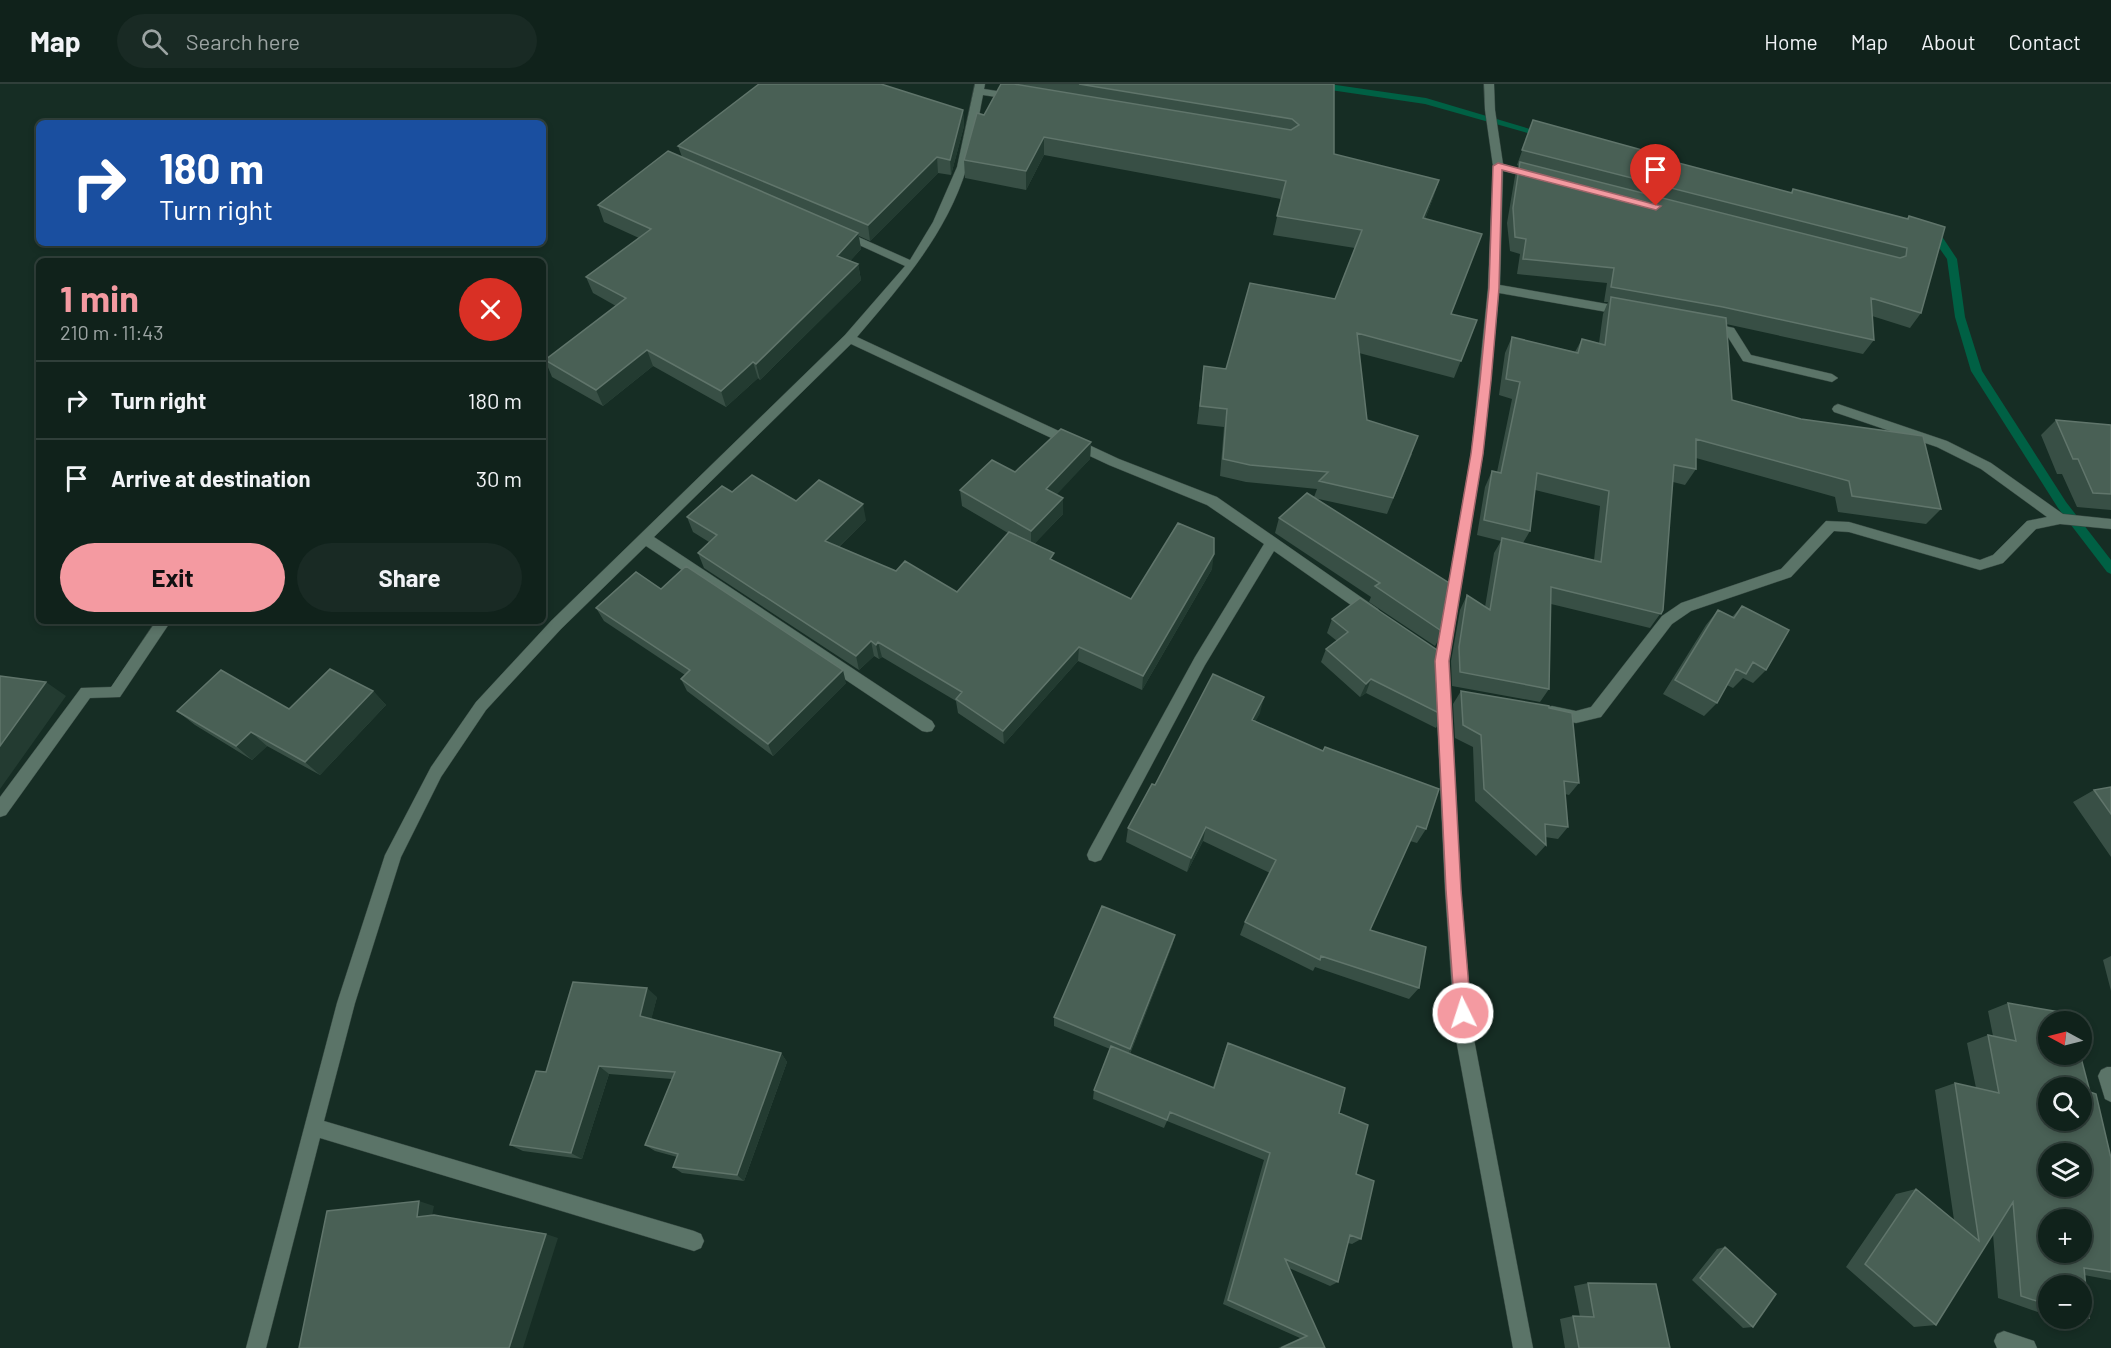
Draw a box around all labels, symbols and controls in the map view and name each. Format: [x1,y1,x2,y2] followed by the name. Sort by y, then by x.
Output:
[117,14,537,68] search box
[30,24,81,58] text: Map
[138,25,171,58] icon: search
[186,28,300,54] text: Search here
[1764,29,1818,54] text: Home
[1851,29,1888,54] text: Map
[1921,29,1976,54] text: About
[2009,29,2081,54] text: Contact
[159,142,264,192] text: 180 m
[60,144,138,222] icon: right
[1630,144,1681,206] pin
[1639,153,1672,186] icon: arrive
[159,193,273,225] text: Turn right
[60,276,139,319] text: 1 min
[459,278,522,341] button: close
[60,320,164,344] text: 210 m · 11:43
[60,384,93,417] icon: right
[111,387,206,413] text: Turn right
[468,387,522,413] text: 180 m
[60,462,93,495] icon: arrive
[111,465,310,491] text: Arrive at destination
[476,465,522,491] text: 30 m
[60,543,285,612] button: Exit
[297,543,522,612] button: Share
[1431,981,1495,1045] position arrow
[2038,1011,2092,1065] north arrow
[2038,1011,2092,1329] map controls
[2038,1077,2092,1131] button: search
[2038,1143,2092,1197] button: layers
[2038,1209,2092,1263] button: +
[2038,1275,2092,1329] button: −

